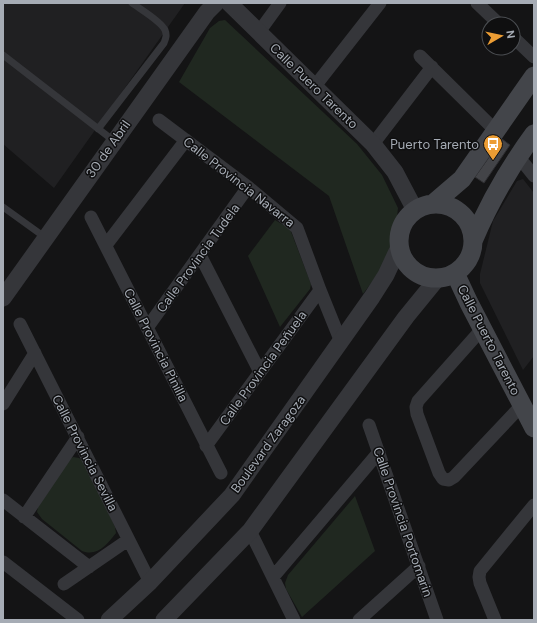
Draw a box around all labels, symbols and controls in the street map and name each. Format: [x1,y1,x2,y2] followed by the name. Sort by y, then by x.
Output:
[481,16,521,56] north arrow
[503,29,518,39] text: N
[266,39,362,133] street label: Calle Puero Tarento
[82,117,134,181] street label: 30 de Abril
[180,133,298,231] street label: Calle Provincia Navarra
[482,133,504,161] bus stop icon: Puerto Tarento
[390,136,479,153] place label: Puerto Tarento
[153,200,243,316] street label: Calle Provincia Tudela
[454,282,524,398] street label: Calle Puerto Tarento
[120,285,192,405] street label: Calle Provincia Pinilla
[216,307,310,429] street label: Calle Provincia Peñuela
[48,392,122,514] street label: Calle Provincia Sevilla
[227,392,309,496] street label: Boulevard Zaragoza
[369,445,437,599] street label: Calle Provincia Portomarin

